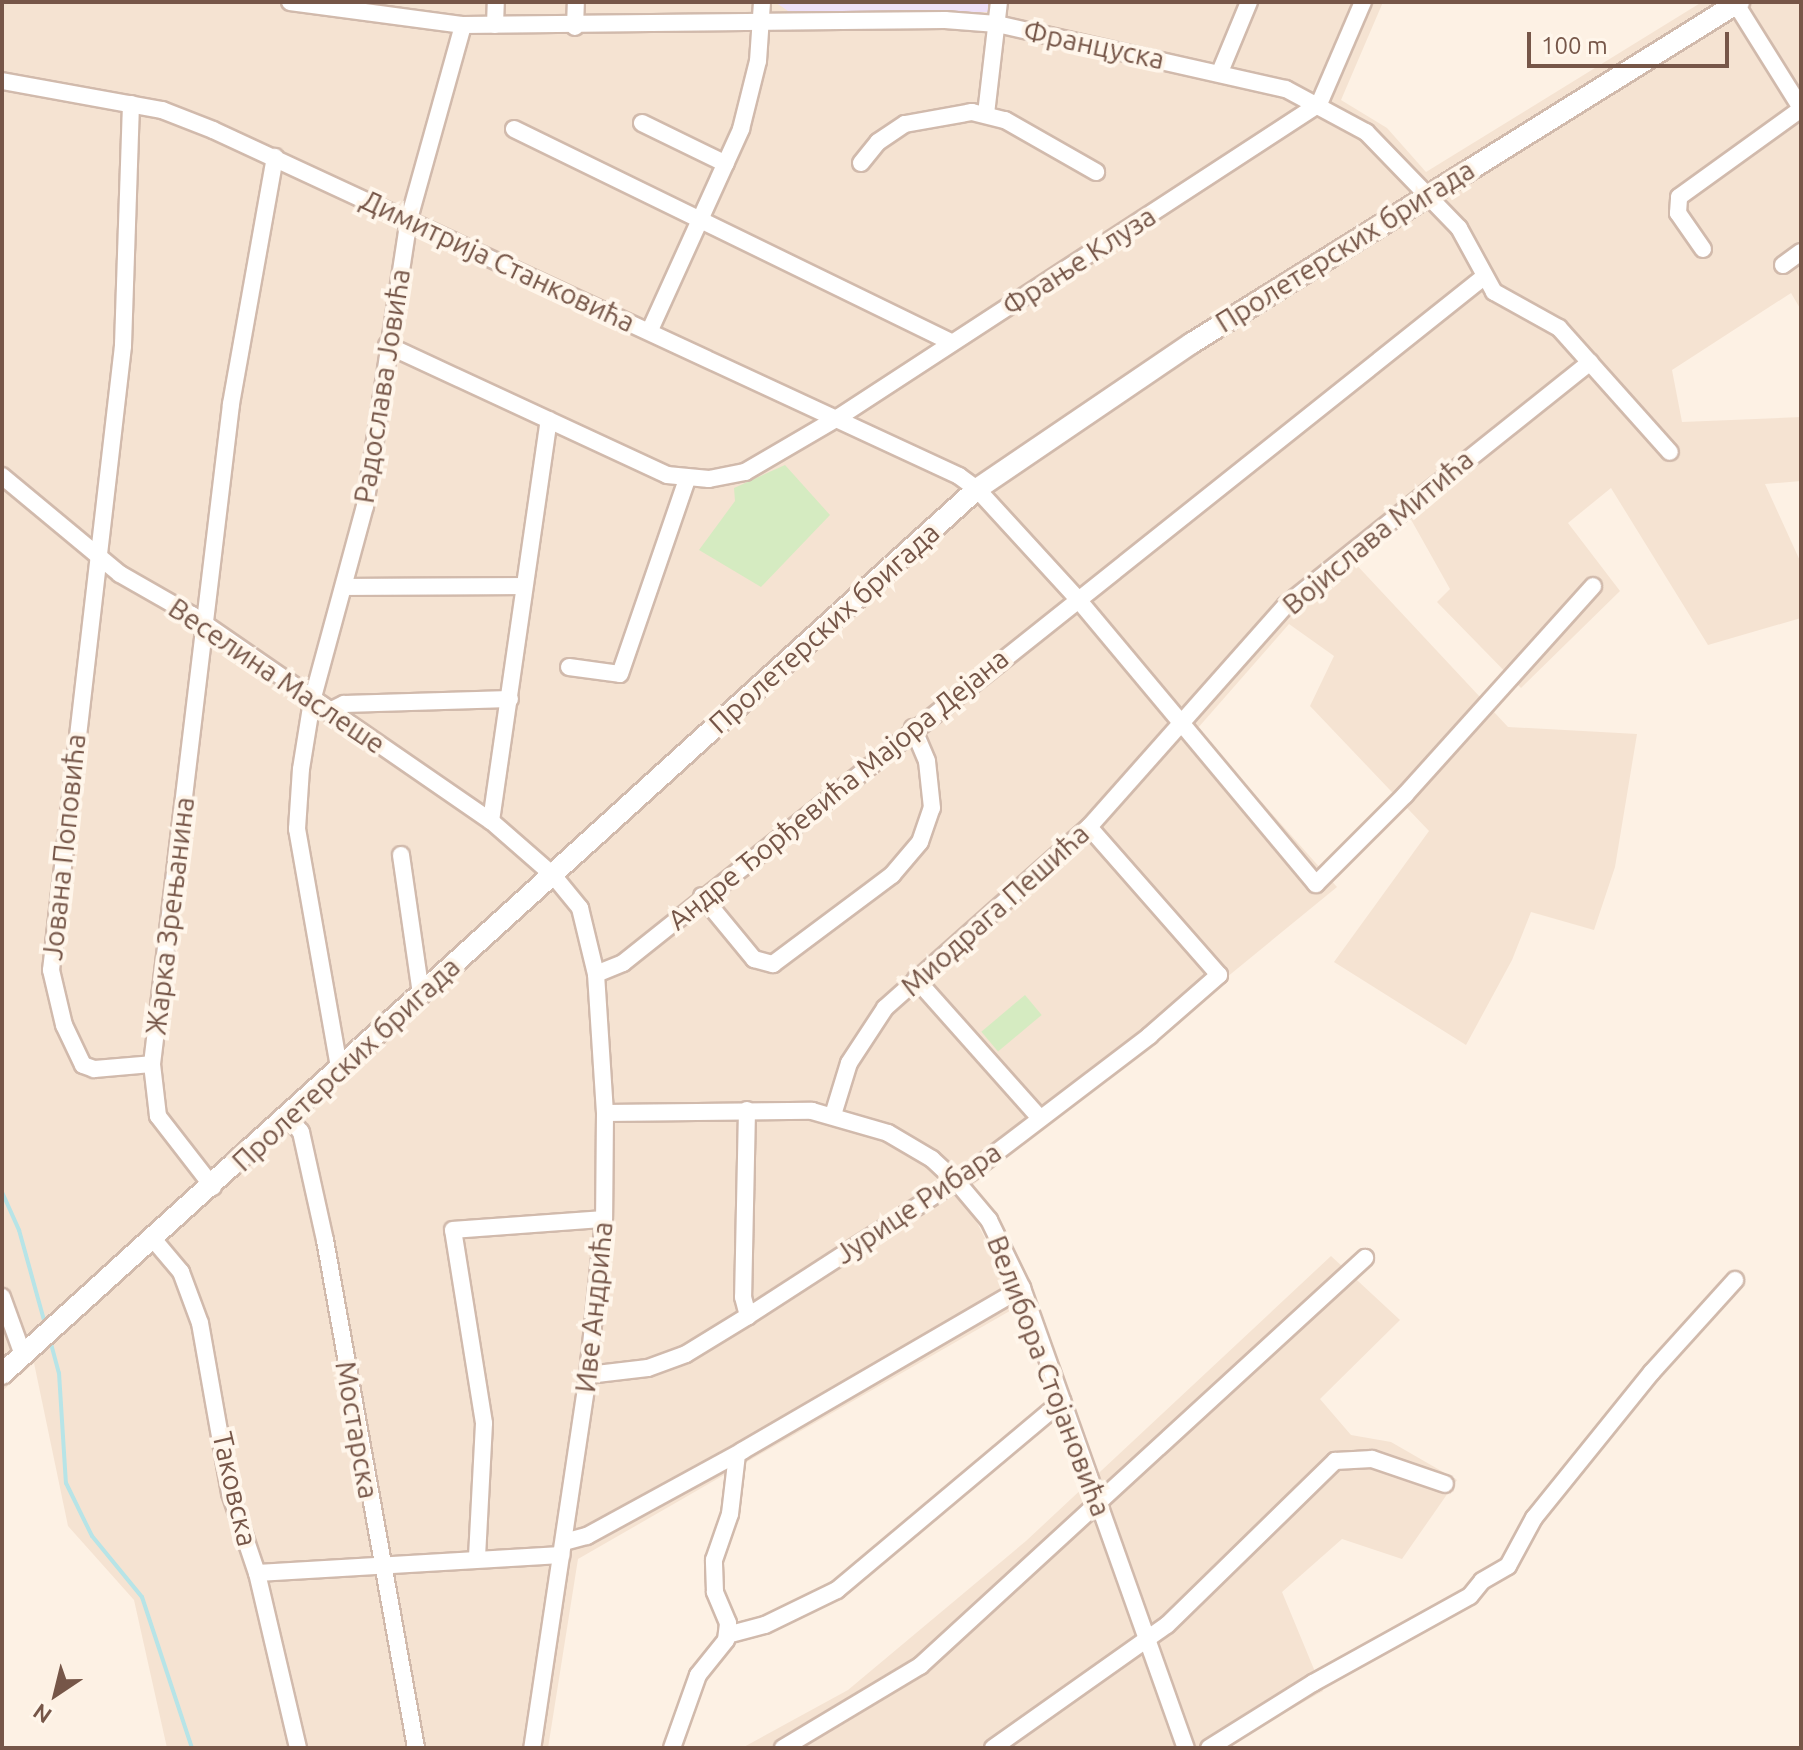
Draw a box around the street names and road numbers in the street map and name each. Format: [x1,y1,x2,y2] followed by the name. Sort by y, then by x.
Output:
[1020,14,1168,76] street label: Француска
[1209,153,1481,339] street label: Пролетерских бригада
[356,183,640,339] street label: Димитрија Станковића
[996,199,1162,323] street label: Фрање Клуза
[347,266,417,506] street label: Радослава Јовића
[1276,443,1480,621] street label: Војислава Митића
[702,516,946,740] street label: Пролетерских бригада
[162,591,392,761] street label: Веселина Маслеше
[661,641,1015,937] street label: Андре Ђорђевића Мајора Дејана
[35,732,93,962] street label: Јована Поповића
[139,795,201,1037] street label: Жарка Зрењанина
[894,817,1096,1003] street label: Миодрага Пешића
[225,950,467,1178] street label: Пролетерских бригада
[829,1135,1007,1271] street label: Јурице Рибара
[568,1220,620,1394] street label: Иве Андрића
[980,1231,1118,1521] street label: Велибора Стојановића
[328,1359,386,1501] street label: Мостарска
[206,1429,264,1549] street label: Таковска

